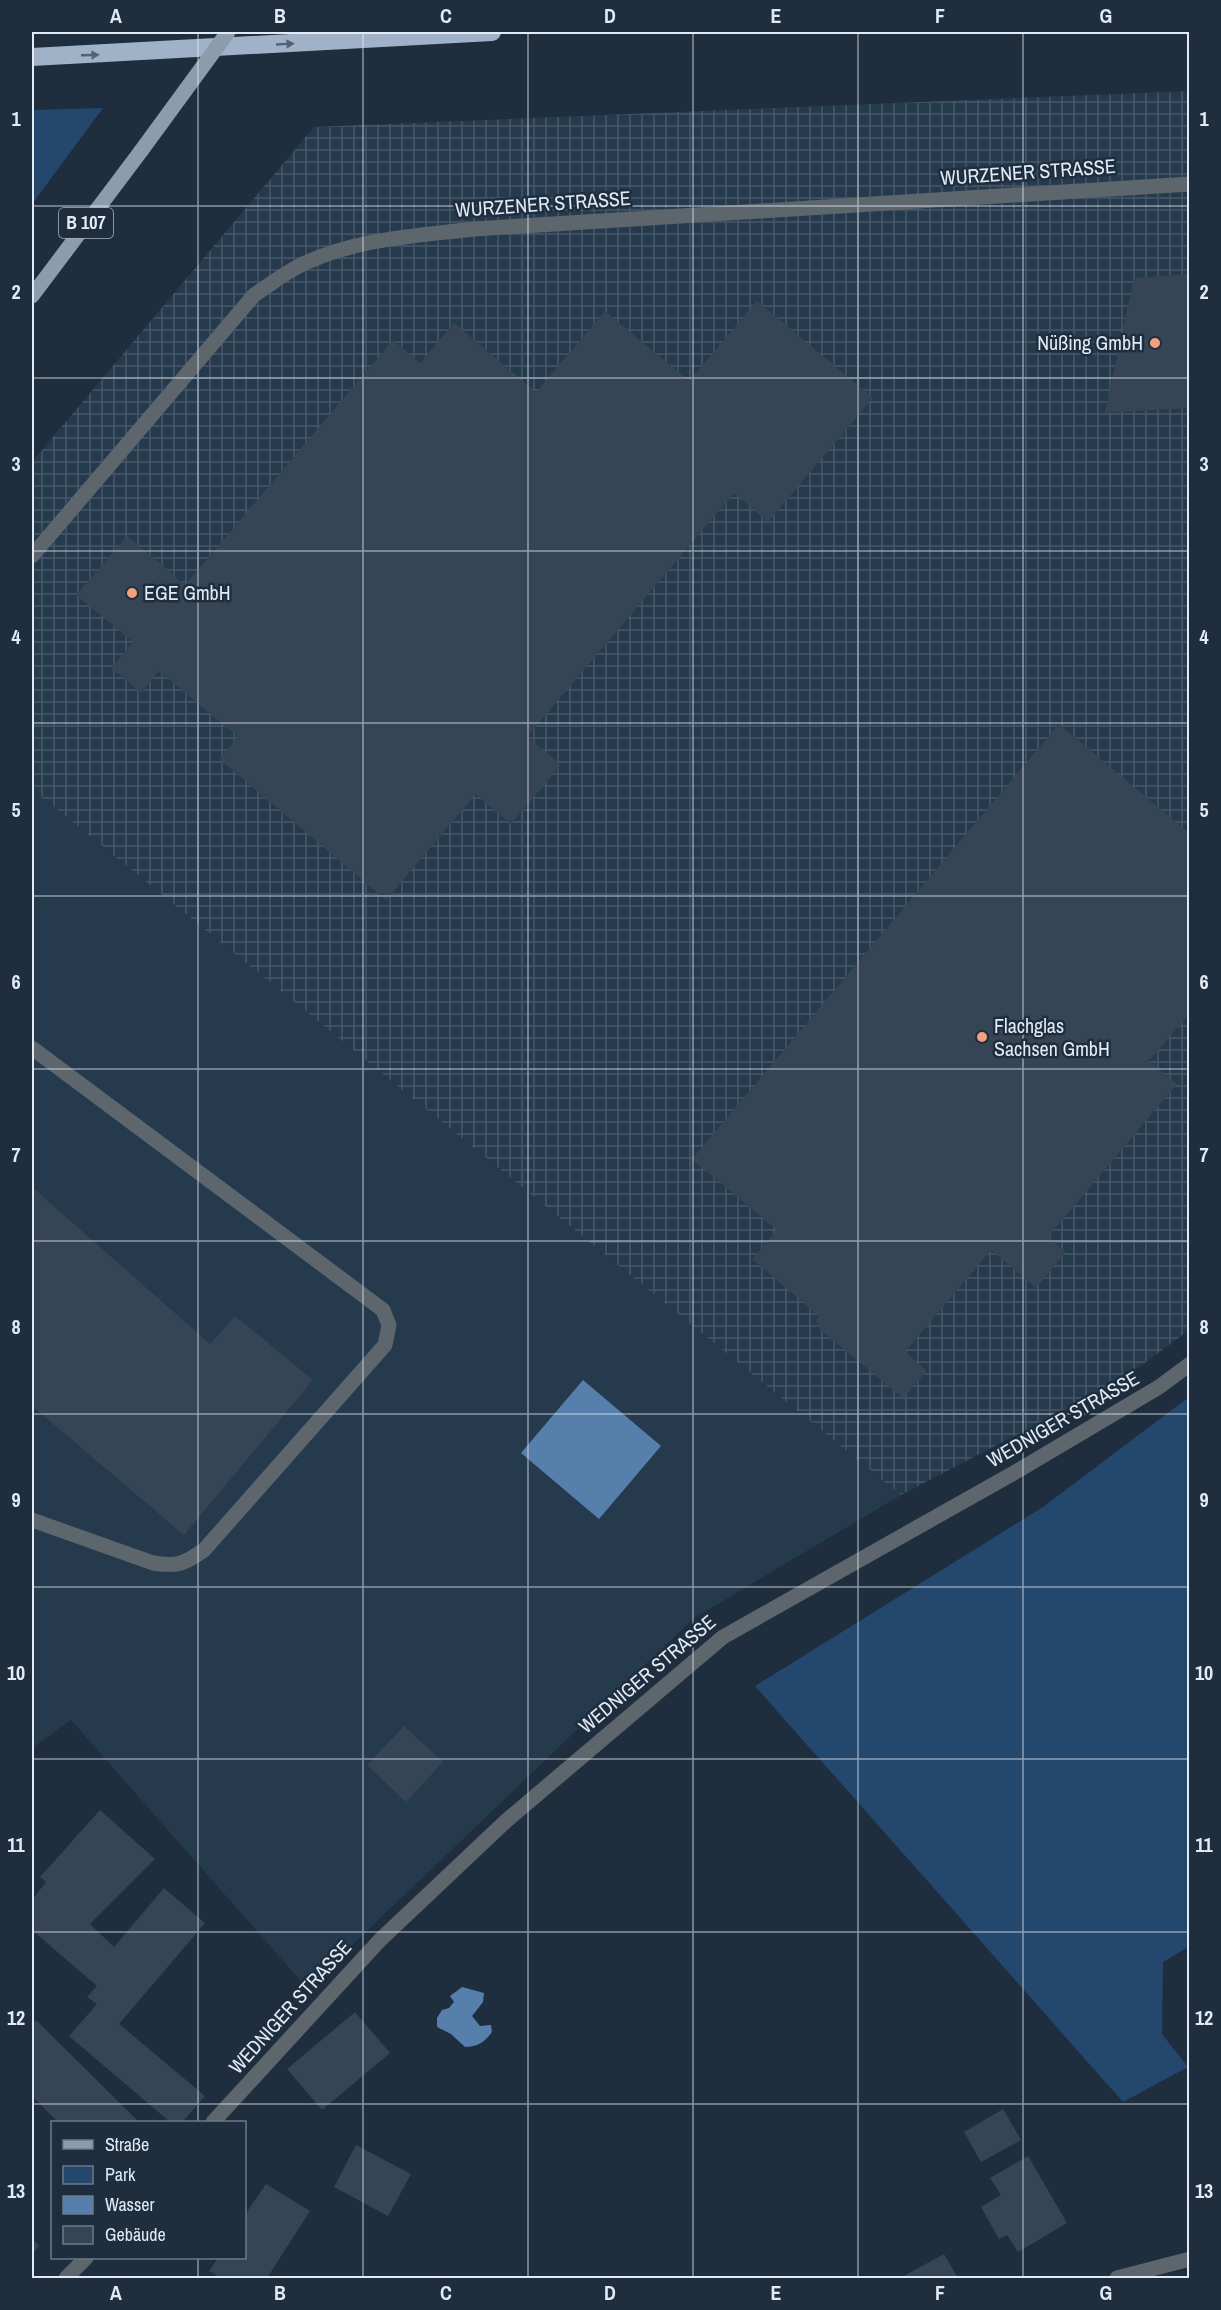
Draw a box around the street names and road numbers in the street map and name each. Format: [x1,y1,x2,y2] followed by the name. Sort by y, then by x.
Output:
[939,152,1117,191] street label: WURZENER STRASSE
[454,184,632,223] street label: WURZENER STRASSE
[59,208,113,238] road number: B 107
[982,1364,1144,1473] street label: WEDNIGER STRASSE
[572,1608,721,1739] street label: WEDNIGER STRASSE
[222,1934,357,2079] street label: WEDNIGER STRASSE

